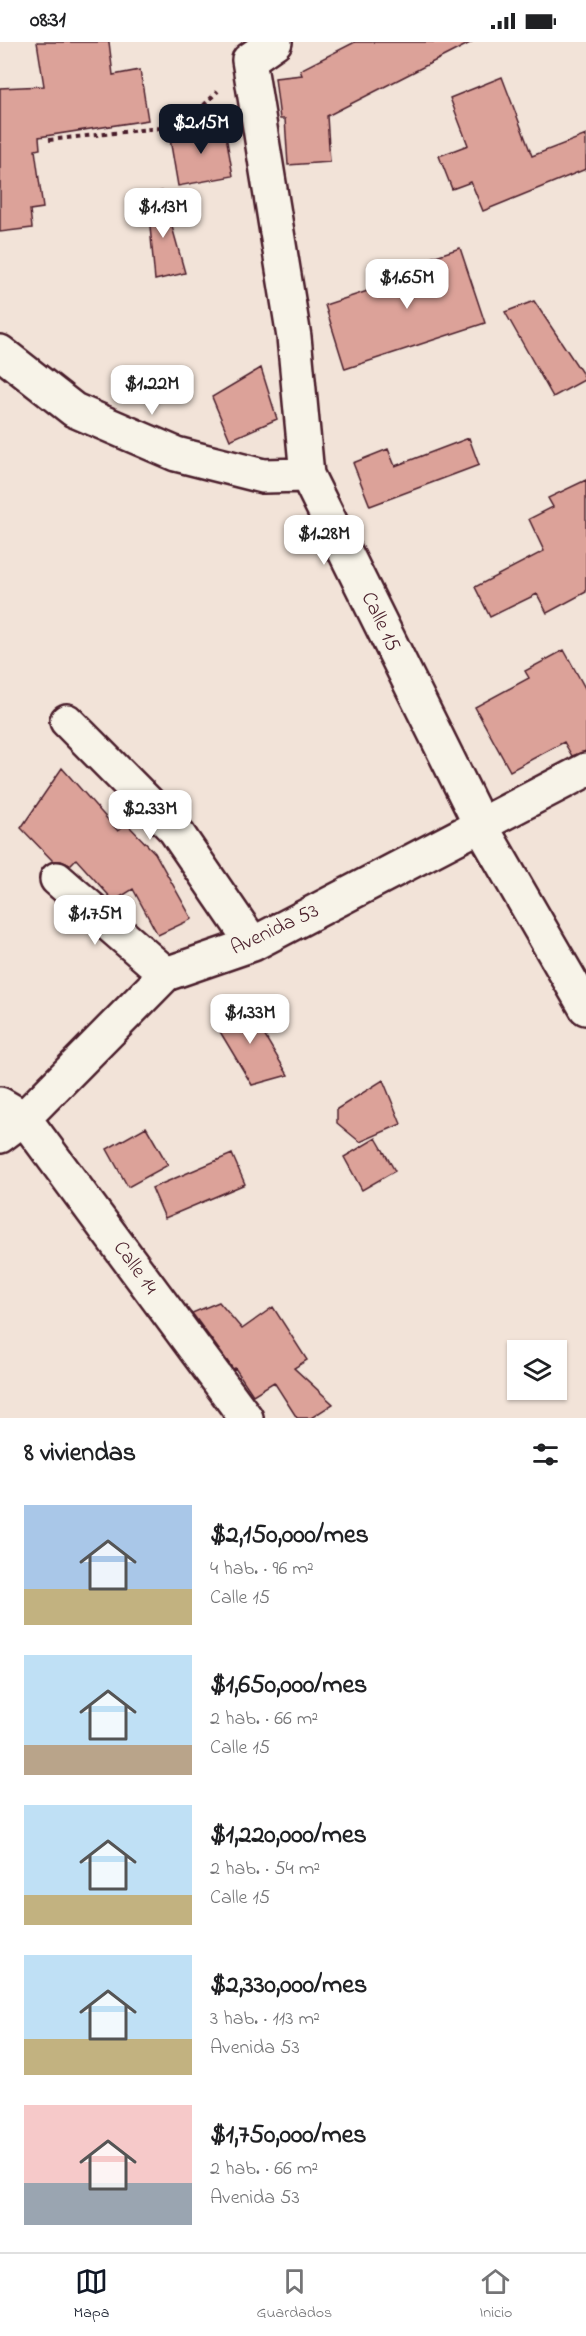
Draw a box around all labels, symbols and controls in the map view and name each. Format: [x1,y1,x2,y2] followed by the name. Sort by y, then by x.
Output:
[30,5,66,37] text: 08:31
[152,104,250,155] pin: $2.15M
[173,109,229,138] text: $2.15M
[114,188,212,239] pin: $1.13M
[138,193,188,222] text: $1.13M
[358,259,456,310] pin: $1.65M
[380,264,434,293] text: $1.65M
[103,365,201,416] pin: $1.22M
[125,370,179,399] text: $1.22M
[275,515,373,566] pin: $1.28M
[298,520,350,549] text: $1.28M
[353,587,407,657] street label: Calle 15
[101,790,199,841] pin: $2.33M
[123,795,177,824] text: $2.33M
[46,895,144,946] pin: $1.75M
[226,896,324,964] street label: Avenida 53
[68,900,122,929] text: $1.75M
[201,994,299,1045] pin: $1.33M
[224,999,276,1028] text: $1.33M
[105,1235,165,1301] street label: Calle 14
[507,1340,567,1400] map controls
[507,1340,567,1400] button: layers
[24,1435,136,1473] text: 8 viviendas
[529,1438,562,1471] icon: filters
[210,1517,369,1555] text: $2,150,000/mes
[72,1529,144,1601] icon: home
[210,1555,314,1584] text: 4 hab. · 96 m²
[210,1584,270,1613] text: Calle 15
[210,1667,367,1705] text: $1,650,000/mes
[72,1679,144,1751] icon: home
[210,1705,318,1734] text: 2 hab. · 66 m²
[210,1734,270,1763] text: Calle 15
[210,1817,367,1855] text: $1,220,000/mes
[72,1829,144,1901] icon: home
[210,1855,320,1884] text: 2 hab. · 54 m²
[210,1884,270,1913] text: Calle 15
[210,1967,367,2005] text: $2,330,000/mes
[72,1979,144,2051] icon: home
[210,2005,320,2034] text: 3 hab. · 113 m²
[210,2034,300,2063] text: Avenida 53
[210,2117,367,2155] text: $1,750,000/mes
[72,2129,144,2201] icon: home
[210,2155,318,2184] text: 2 hab. · 66 m²
[210,2184,300,2213] text: Avenida 53
[74,2265,109,2325] tab: Mapa
[256,2265,332,2325] tab: Guardados
[479,2265,512,2325] tab: Inicio

